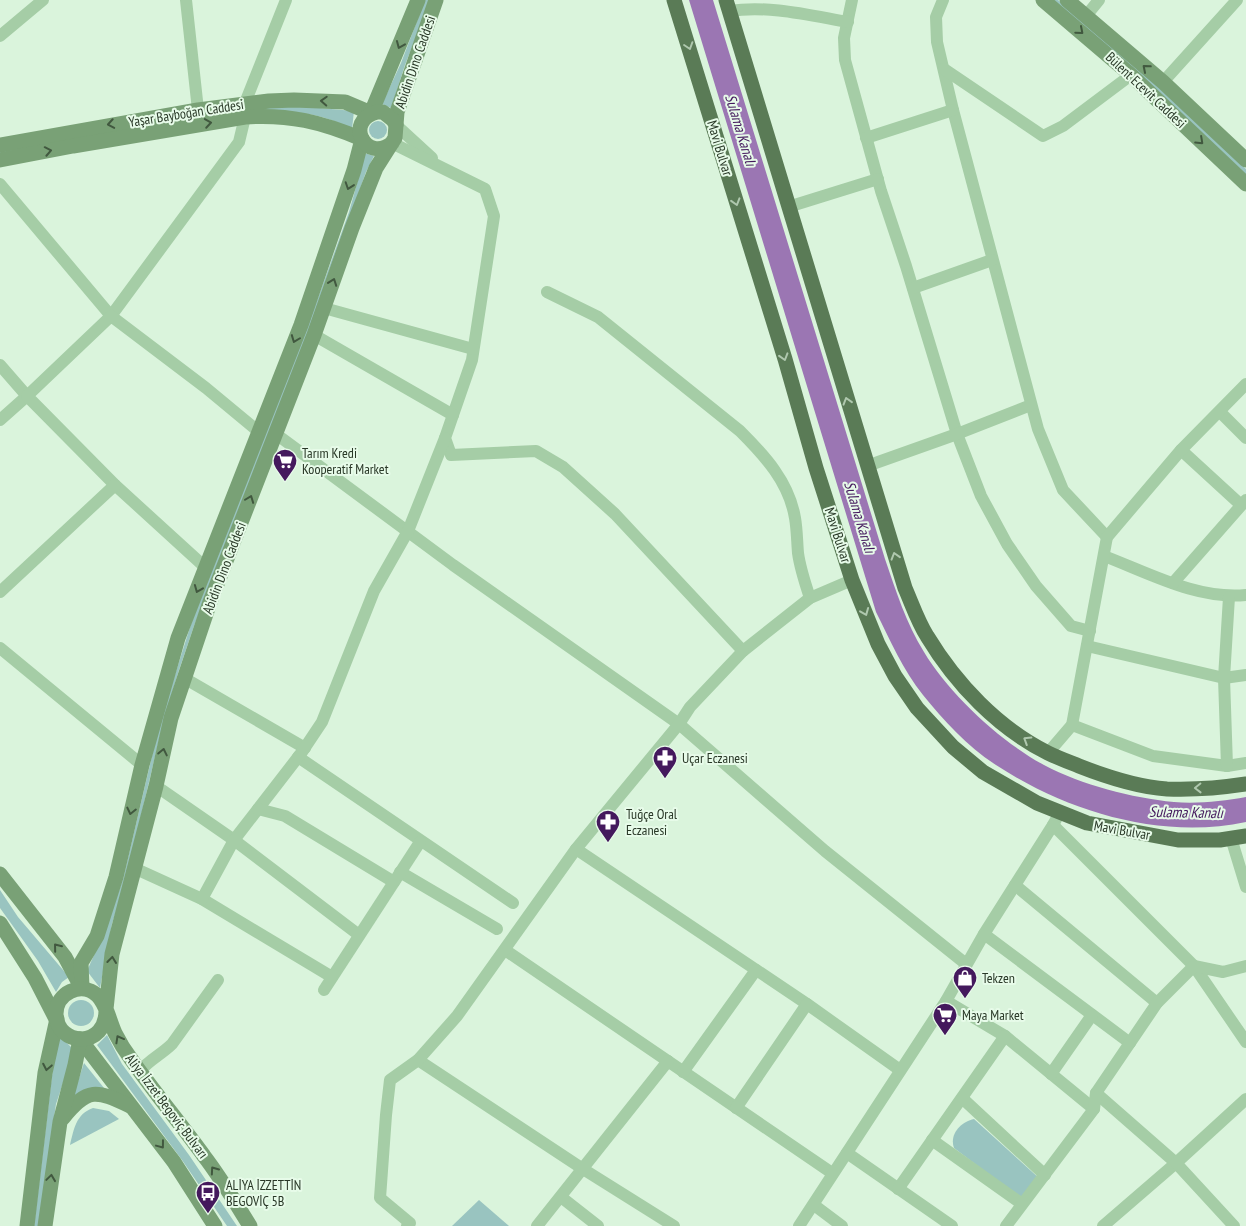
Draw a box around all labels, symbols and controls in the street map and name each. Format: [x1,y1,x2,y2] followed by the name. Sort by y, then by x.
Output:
[391,13,439,111] street label: Abidin Dino Caddesi
[1074,25,1083,34] one-way arrow
[395,40,406,49] one-way arrow
[683,42,693,50] one-way arrow
[1102,48,1190,132] street label: Bülent Ecevit Caddesi
[1143,65,1152,74] one-way arrow
[721,92,761,170] water label: Sulama Kanalı
[127,95,245,131] street label: Yaşar Bayboğan Caddesi
[320,96,328,107] one-way arrow
[703,118,737,178] street label: Mavi Bulvar
[107,119,115,129] one-way arrow
[204,119,212,129] one-way arrow
[1194,135,1203,144] one-way arrow
[43,146,52,156] one-way arrow
[345,181,355,190] one-way arrow
[731,197,741,205] one-way arrow
[327,278,337,287] one-way arrow
[291,335,301,343] one-way arrow
[779,352,789,361] one-way arrow
[843,397,853,405] one-way arrow
[302,444,389,478] place label: Tarım Kredi Kooperatif Market
[272,448,298,482] supermarket icon: Tarım Kredi Kooperatif Market
[840,479,880,557] water label: Sulama Kanalı
[244,495,254,504] one-way arrow
[821,505,855,565] street label: Mavi Bulvar
[198,519,250,617] street label: Abidin Dino Caddesi
[890,552,900,561] one-way arrow
[193,584,203,592] one-way arrow
[859,607,869,616] one-way arrow
[1024,737,1033,746] one-way arrow
[652,745,678,779] pharmacy icon: Uçar Eczanesi
[158,747,168,756] one-way arrow
[682,749,748,767] place label: Uçar Eczanesi
[1193,783,1201,793] one-way arrow
[1149,802,1225,822] water label: Sulama Kanalı
[626,805,678,839] place label: Tuğçe Oral Eczanesi
[126,807,137,815] one-way arrow
[595,809,621,843] pharmacy icon: Tuğçe Oral Eczanesi
[1092,816,1152,844] street label: Mavi Bulvar
[54,944,62,953] one-way arrow
[106,956,116,965] one-way arrow
[952,965,978,999] shop icon: Tekzen
[982,969,1015,987] place label: Tekzen
[932,1002,958,1036] supermarket icon: Maya Market
[962,1006,1024,1024] place label: Maya Market
[115,1035,125,1044] one-way arrow
[122,1050,212,1162] street label: Aliya İzzet Begoviç Bulvarı
[42,1063,52,1072] one-way arrow
[156,1139,164,1148] one-way arrow
[211,1166,220,1176] one-way arrow
[45,1173,56,1181] one-way arrow
[226,1176,301,1210] place label: ALİYA İZZETTİN BEGOVİÇ 5B
[195,1180,221,1214] bus stop icon: ALİYA İZZETTİN BEGOVİÇ 5B

